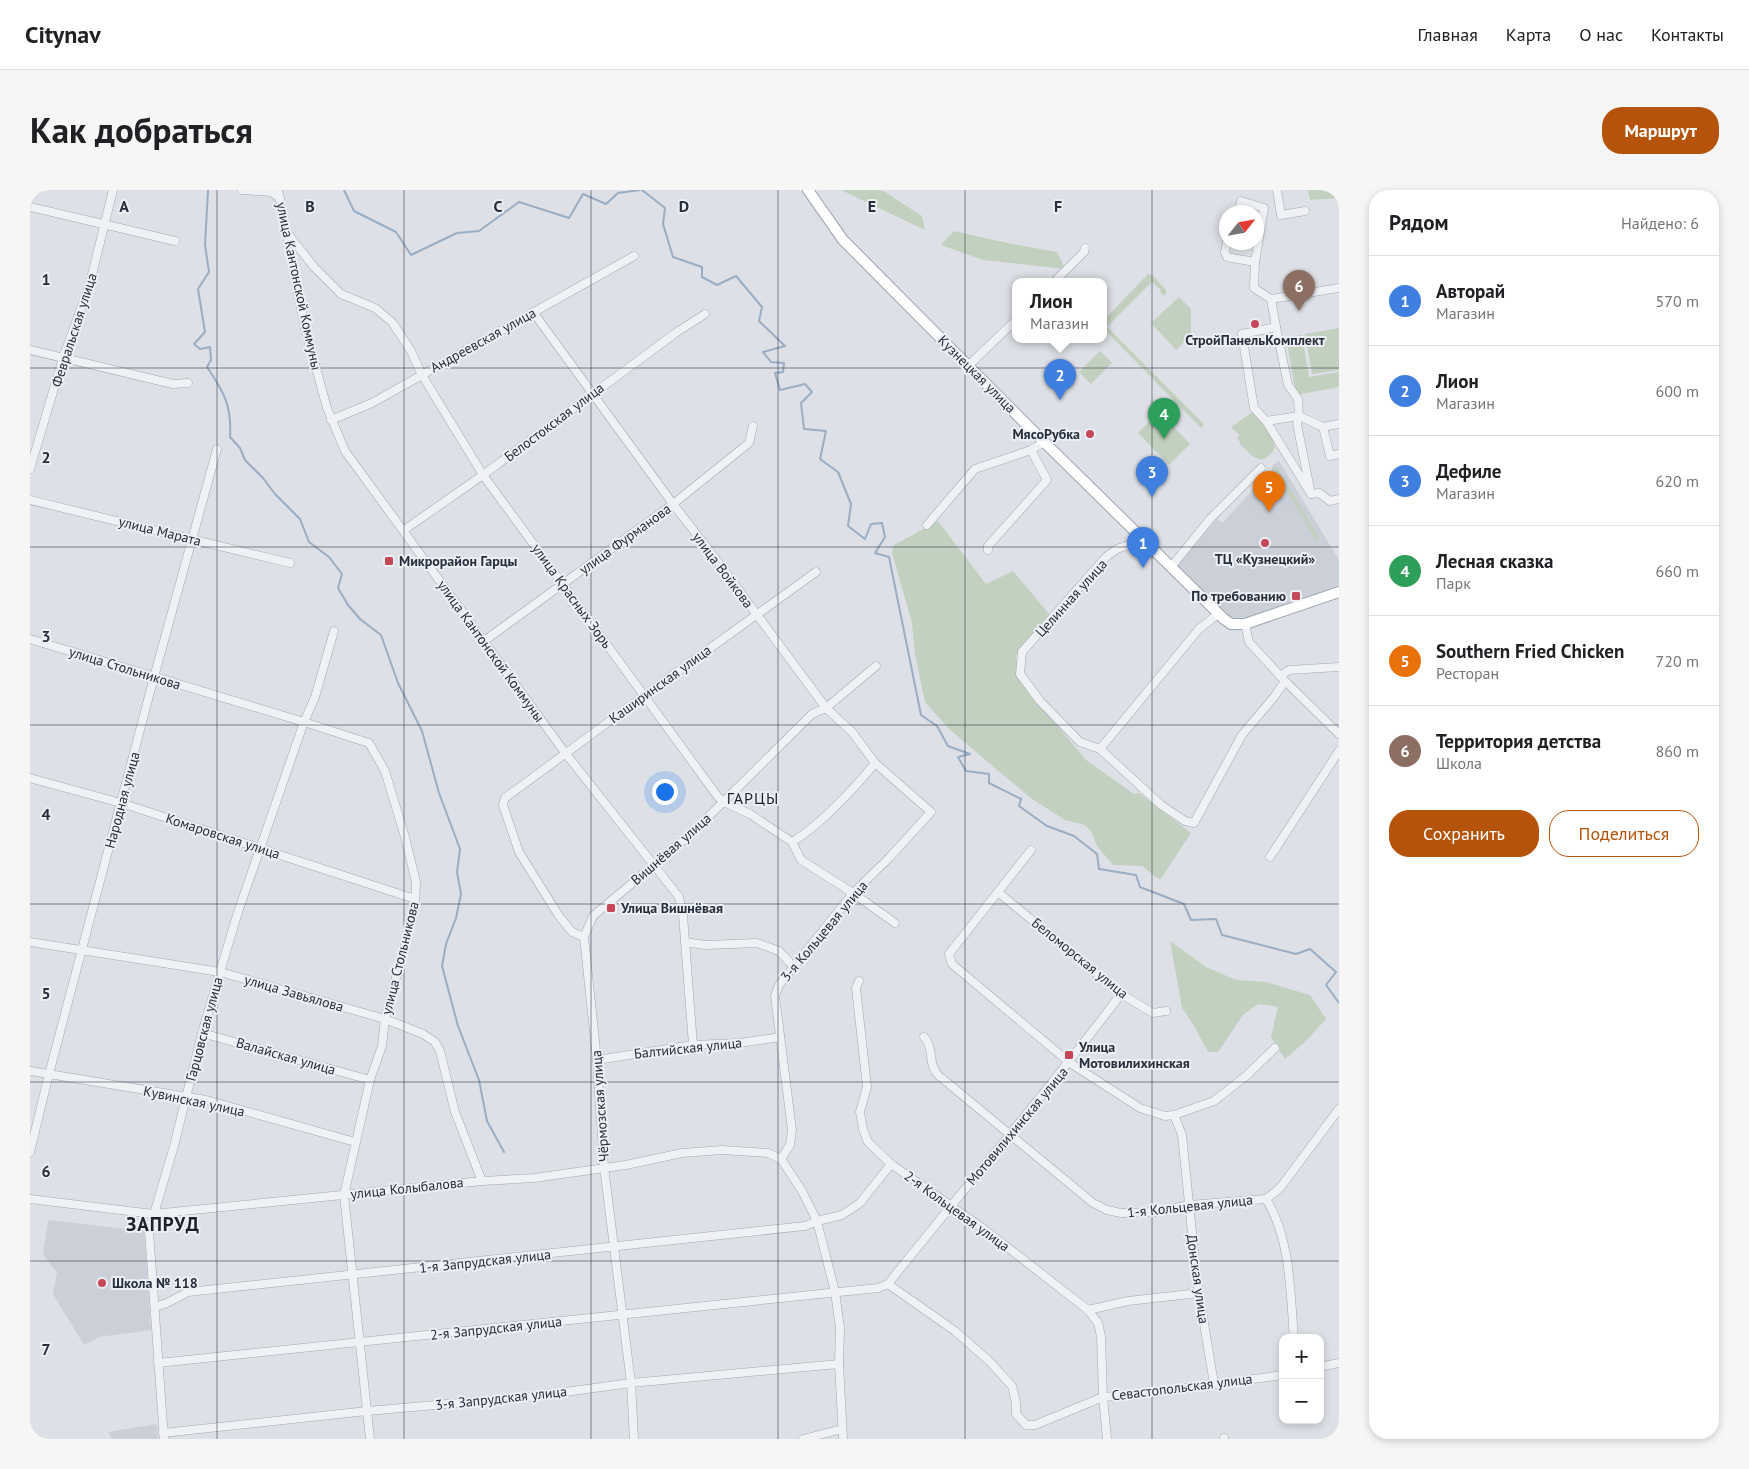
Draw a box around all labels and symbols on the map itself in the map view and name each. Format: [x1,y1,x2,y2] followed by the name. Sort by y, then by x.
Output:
[119,196,129,216] text: A
[305,196,315,216] text: B
[494,196,503,216] text: C
[679,196,689,216] text: D
[868,196,876,216] text: E
[1054,196,1062,216] text: F
[272,200,326,372] street label: улица Кантонской Коммуны
[1219,205,1264,250] north arrow
[41,269,51,289] text: 1
[1283,270,1315,311] pin: 6
[47,271,101,389] street label: Февральская улица
[427,304,539,376] street label: Андреевская улица
[1249,318,1261,330] marker: СтройПанельКомплект
[934,331,1020,417] street label: Кузнецкая улица
[1185,331,1325,349] place label: СтройПанельКомплект
[1044,359,1076,400] pin: 2
[500,379,608,465] street label: Белостокская улица
[1148,398,1180,439] pin: 4
[1012,425,1080,443] place label: МясоРубка
[1084,428,1096,440] marker: МясоРубка
[41,447,51,467] text: 2
[1136,456,1168,497] pin: 3
[1253,471,1285,512] pin: 5
[576,500,674,578] street label: улица Фурманова
[117,512,203,550] street label: улица Марата
[1127,527,1159,568] pin: 1
[689,528,758,612] street label: улица Войкова
[1259,537,1271,549] marker: ТЦ «Кузнецкий»
[528,540,616,652] street label: улица Красных Зорь
[1215,550,1315,568] place label: ТЦ «Кузнецкий»
[399,552,518,570] place label: Микрорайон Гарцы
[383,555,395,567] marker: Микрорайон Гарцы
[1031,555,1111,641] street label: Целинная улица
[433,577,549,725] street label: улица Кантонской Коммуны
[1191,587,1286,605] place label: По требованию
[1290,590,1302,602] marker: По требованию
[41,626,51,646] text: 3
[605,641,715,727] street label: Каширинская улица
[67,642,183,694] street label: улица Стольникова
[100,750,144,850] street label: Народная улица
[652,779,678,805] your location
[727,788,779,808] district label: ГАРЦЫ
[41,804,51,824] text: 4
[164,809,282,863] street label: Комаровская улица
[627,809,715,889] street label: Вишнёвая улица
[776,877,872,985] street label: 3-я Кольцевая улица
[620,899,723,917] place label: Улица Вишнёвая
[377,900,423,1016] street label: улица Стольникова
[605,902,617,914] marker: Улица Вишнёвая
[1028,914,1132,1003] street label: Беломорская улица
[242,970,346,1016] street label: улица Завьялова
[181,975,227,1083] street label: Гарцовская улица
[41,983,51,1003] text: 5
[234,1033,338,1079] street label: Валайская улица
[633,1033,743,1063] street label: Балтийская улица
[1078,1038,1190,1072] place label: Улица Мотовилихинская
[1063,1049,1075,1061] marker: Улица Мотовилихинская
[587,1050,613,1162] street label: Чёрмозская улица
[962,1063,1072,1189] street label: Мотовилихинская улица
[142,1081,246,1121] street label: Кувинская улица
[41,1161,51,1181] text: 6
[901,1167,1013,1255] street label: 2-я Кольцевая улица
[350,1173,464,1203] street label: улица Колыбалова
[1126,1190,1254,1222] street label: 1-я Кольцевая улица
[126,1212,200,1236] district label: ЗАПРУД
[1183,1233,1213,1325] street label: Донская улица
[418,1245,552,1277] street label: 1-я Запрудская улица
[112,1274,198,1292] place label: Школа № 118
[96,1277,108,1289] marker: Школа № 118
[429,1312,563,1344] street label: 2-я Запрудская улица
[41,1339,51,1359] text: 7
[1111,1369,1253,1405] street label: Севастопольская улица
[434,1382,568,1414] street label: 3-я Запрудская улица

